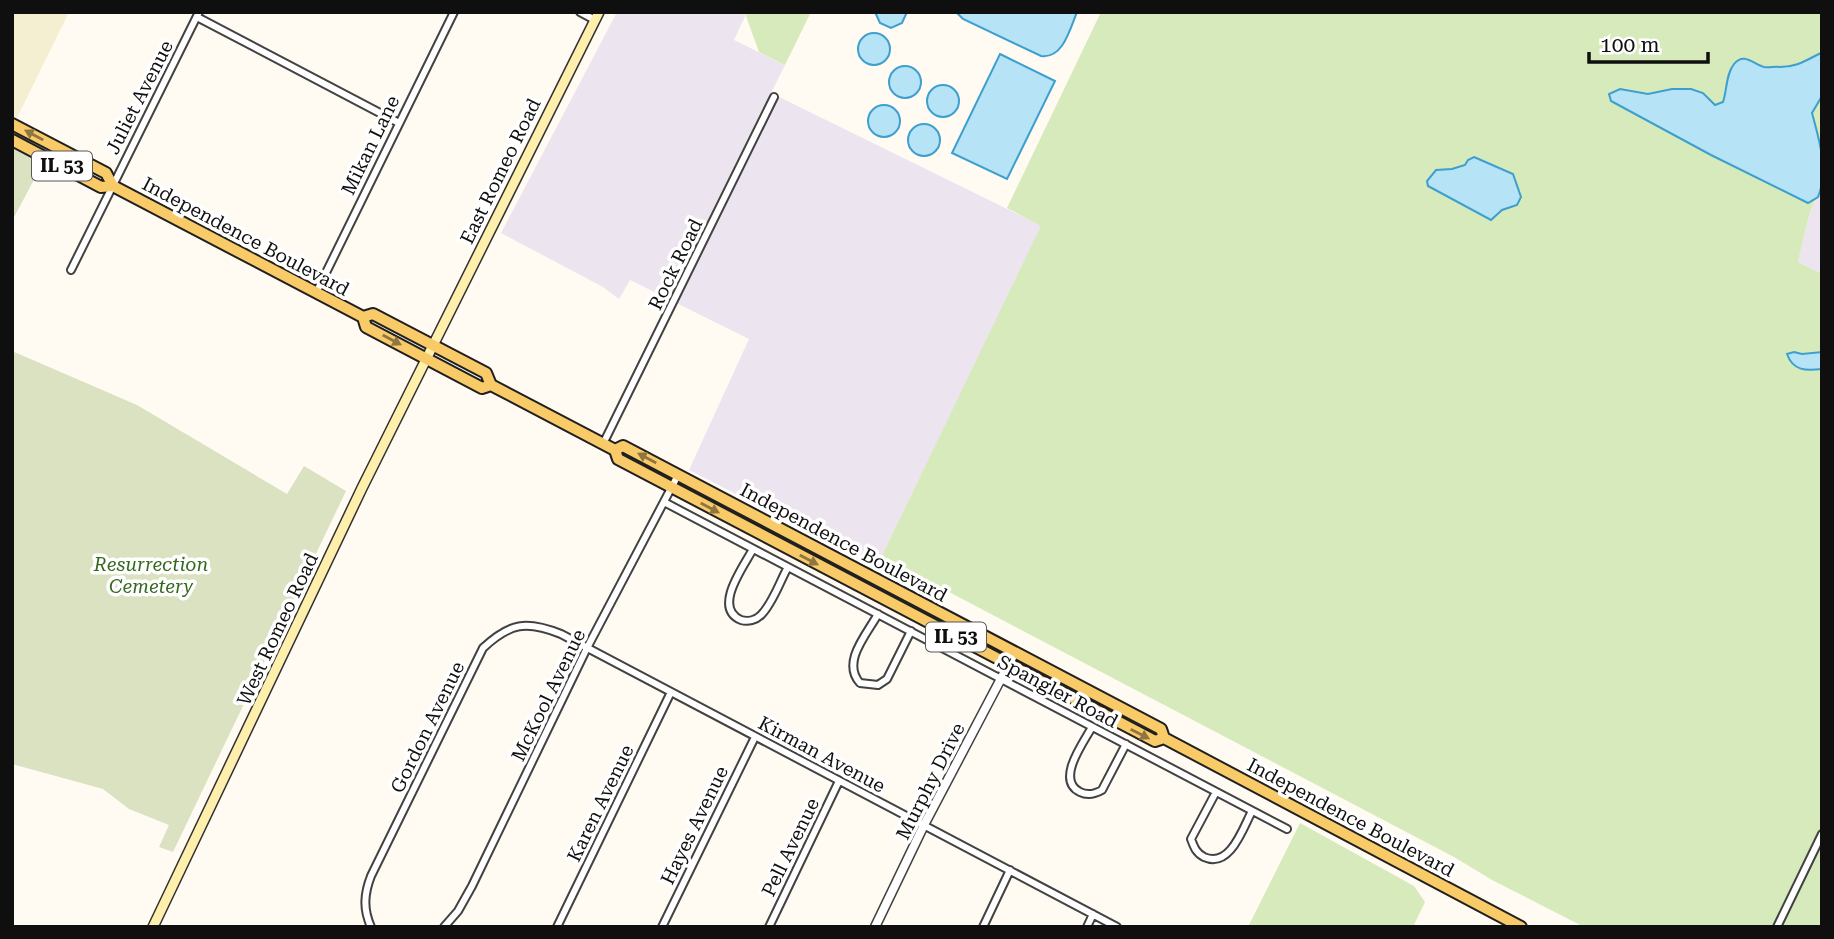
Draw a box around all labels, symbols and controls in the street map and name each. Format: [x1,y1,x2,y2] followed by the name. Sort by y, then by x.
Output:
[1589,21,1708,65] scale bar
[1600,33,1660,57] text: 100 m
[101,36,178,158] street label: Juliet Avenue
[336,92,404,199] street label: Mikan Lane
[455,95,546,248] street label: East Romeo Road
[24,130,44,142] one-way arrow
[32,152,92,181] road number: IL 53
[138,172,353,301] street label: Independence Boulevard
[643,215,707,314] street label: Rock Road
[382,335,402,346] one-way arrow
[637,452,656,464] one-way arrow
[736,478,951,607] street label: Independence Boulevard
[700,502,720,513] one-way arrow
[232,549,323,709] street label: West Romeo Road
[93,553,208,598] park label: Resurrection Cemetery
[799,553,819,565] one-way arrow
[926,622,986,652] road number: IL 53
[507,625,590,765] street label: McKool Avenue
[994,650,1122,733] street label: Spangler Road
[386,658,469,797] street label: Gordon Avenue
[754,711,889,798] street label: Kirman Avenue
[891,719,970,843] street label: Murphy Drive
[1130,728,1150,739] one-way arrow
[562,741,639,865] street label: Karen Avenue
[1243,753,1458,882] street label: Independence Boulevard
[656,762,733,888] street label: Hayes Avenue
[757,794,824,900] street label: Pell Avenue

